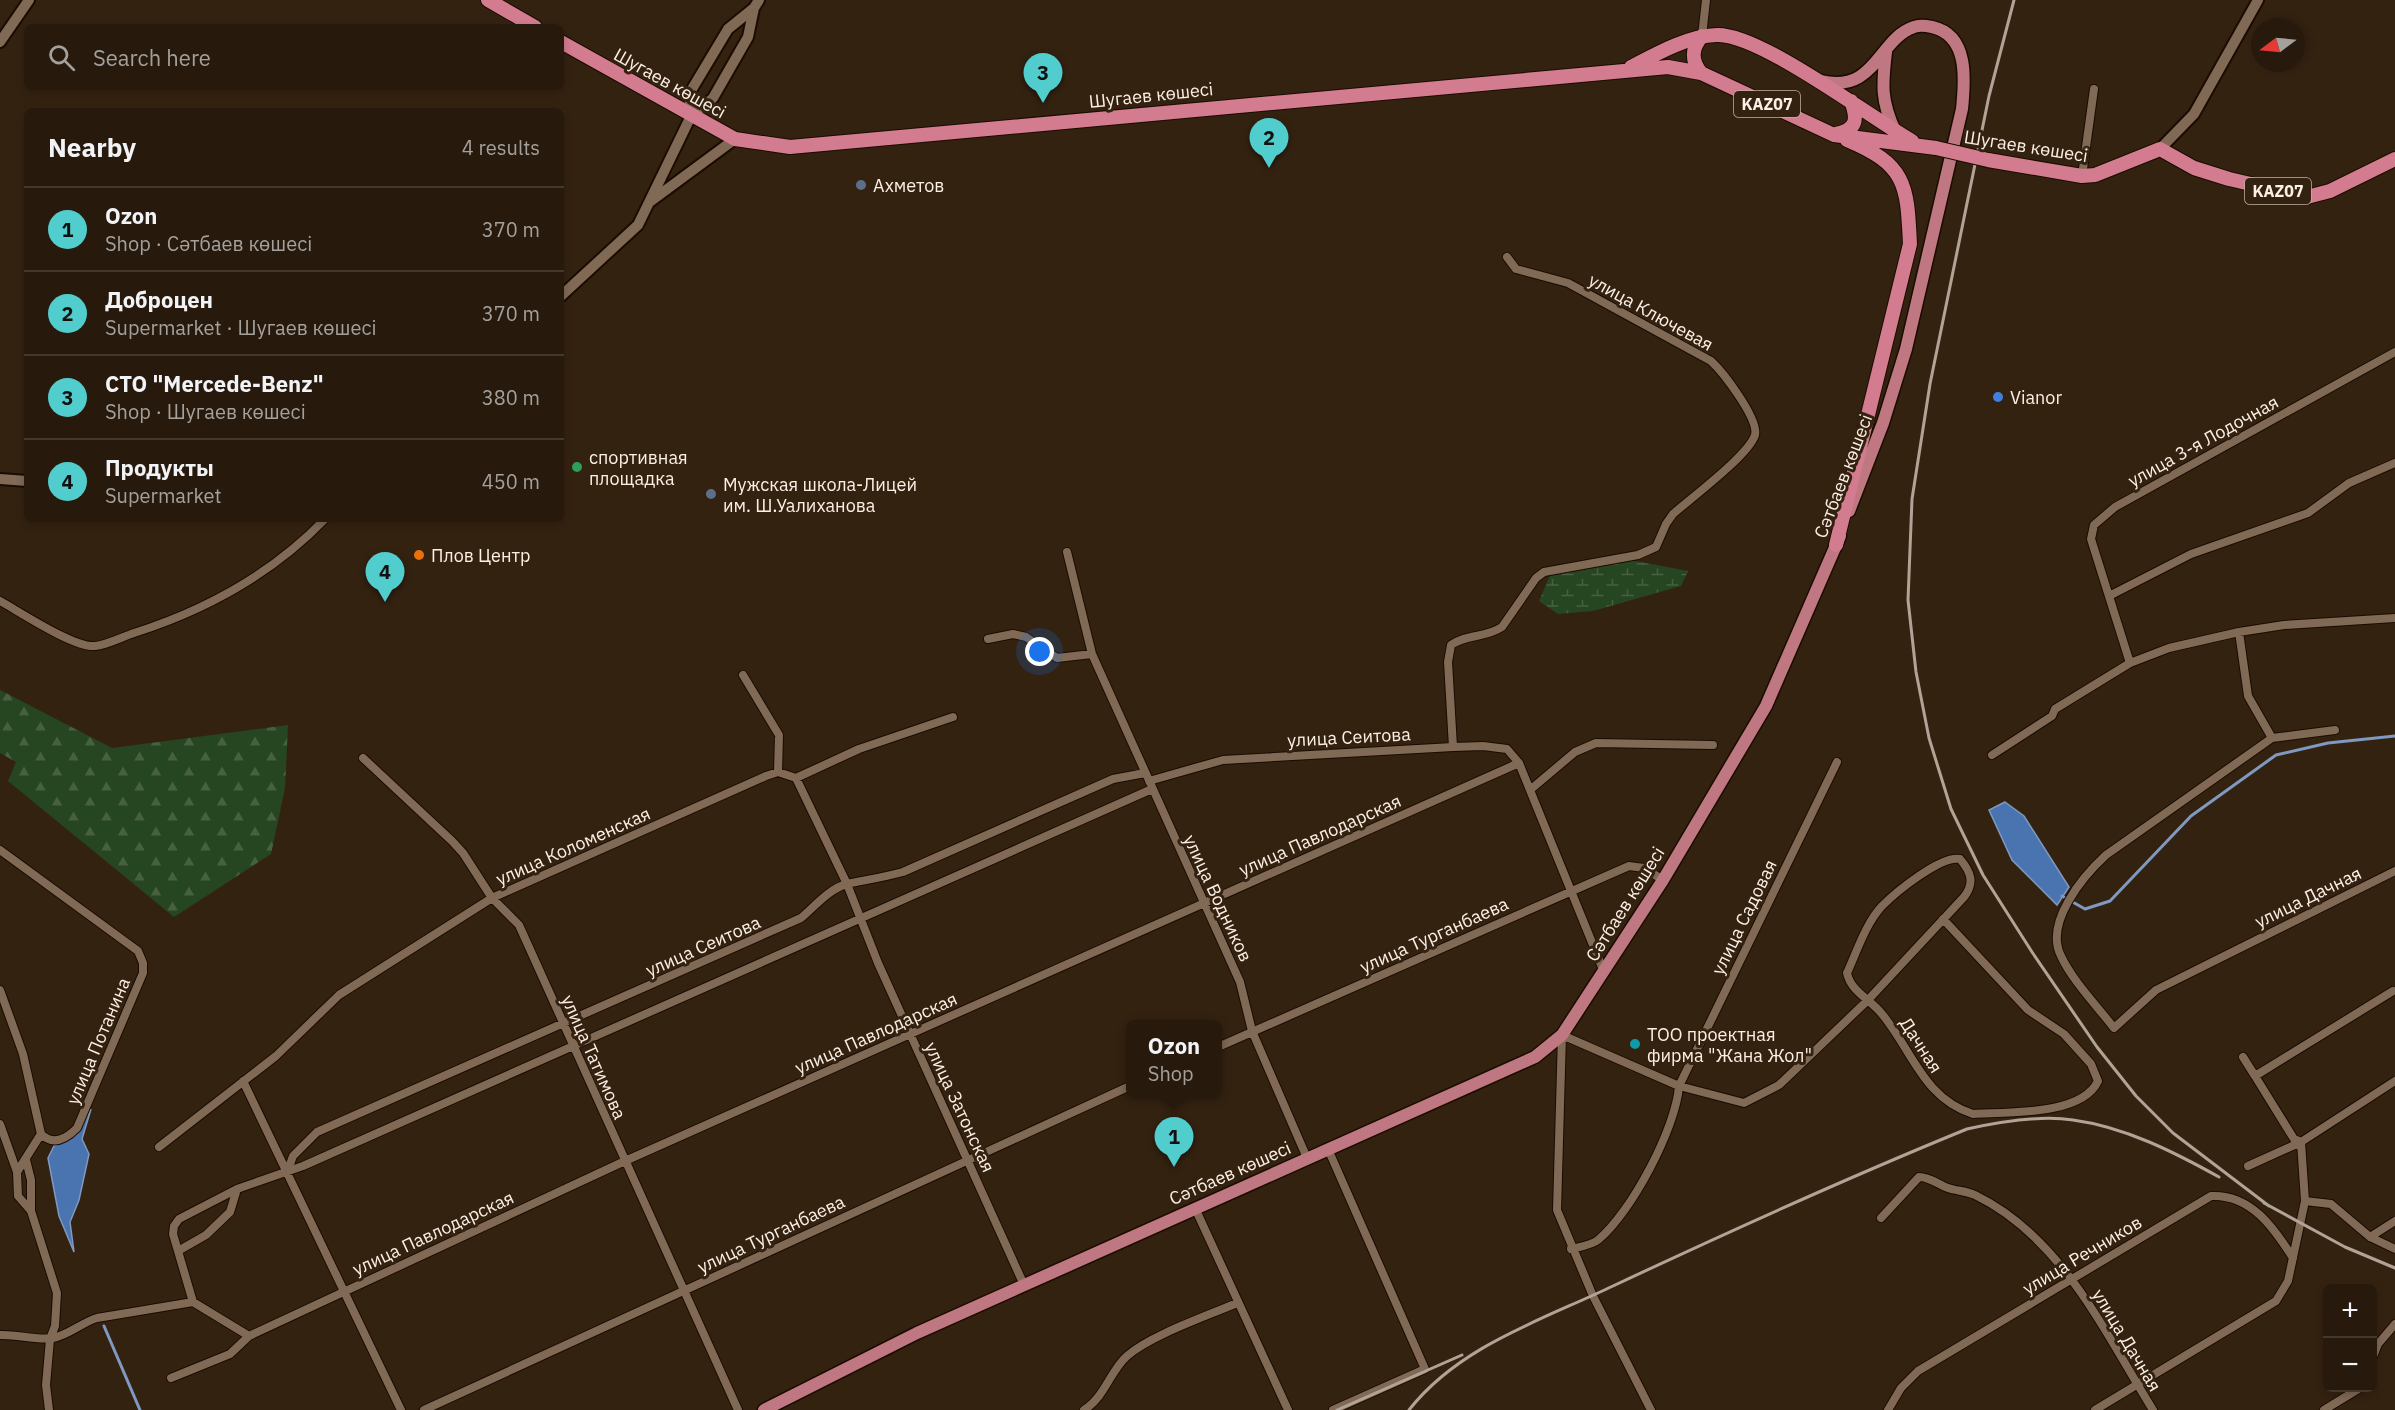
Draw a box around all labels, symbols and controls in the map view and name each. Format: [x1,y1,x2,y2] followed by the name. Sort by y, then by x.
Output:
[2251,18,2305,72] north arrow
[24,24,564,90] search box
[45,41,78,74] icon: search
[93,43,211,72] text: Search here
[610,43,730,123] street label: Шугаев көшесі
[1024,54,1062,103] pin: 3
[1088,77,1214,113] street label: Шугаев көшесі
[1734,91,1800,117] road number: KAZ07
[1250,118,1288,168] pin: 2
[1962,125,2090,167] street label: Шугаев көшесі
[48,130,136,164] text: Nearby
[462,134,540,161] text: 4 results
[873,174,944,197] place label: Ахметов
[854,178,868,192] marker: Ахметов
[2245,178,2311,204] road number: KAZ07
[105,201,157,230] text: Ozon
[62,216,74,243] text: 1
[482,216,540,243] text: 370 m
[105,230,312,257] text: Shop · Сәтбаев көшесі
[1585,268,1717,356] street label: улица Ключевая
[105,285,213,314] text: Доброцен
[62,300,74,327] text: 2
[482,300,540,327] text: 370 m
[105,314,376,341] text: Supermarket · Шугаев көшесі
[105,369,323,398] text: СТО "Mercede-Benz"
[62,384,74,411] text: 3
[482,384,540,411] text: 380 m
[2010,386,2062,409] place label: Vianor
[1991,390,2005,404] marker: Vianor
[2124,390,2282,492] street label: улица 3-я Лодочная
[105,398,306,425] text: Shop · Шугаев көшесі
[1809,411,1877,541] street label: Сәтбаев көшесі
[589,446,688,490] place label: спортивная площадка
[105,453,214,482] text: Продукты
[570,460,584,474] marker: спортивная площадка
[62,468,74,495] text: 4
[482,468,540,495] text: 450 m
[723,473,917,517] place label: Мужская школа-Лицей им. Ш.Уалиханова
[105,482,222,509] text: Supermarket
[704,487,718,501] marker: Мужская школа-Лицей им. Ш.Уалиханова
[431,544,530,567] place label: Плов Центр
[412,548,426,562] marker: Плов Центр
[366,552,404,602] pin: 4
[1025,637,1054,666] your location
[1287,722,1412,752] street label: улица Сеитова
[1235,789,1405,881] street label: улица Павлодарская
[492,802,654,890] street label: улица Коломенская
[1179,831,1257,965] street label: улица Водников
[1581,842,1669,966] street label: Сәтбаев көшесі
[1706,856,1782,978] street label: улица Садовая
[2251,861,2365,933] street label: улица Дачная
[1356,892,1512,978] street label: улица Турганбаева
[642,910,765,982] street label: улица Сеитова
[61,974,135,1108] street label: улица Потанина
[791,987,961,1079] street label: улица Павлодарская
[556,991,632,1123] street label: улица Татимова
[1894,1013,1948,1077] street label: Дачная
[1126,1020,1222,1098] popup
[1647,1023,1812,1067] place label: ТОО проектная фирма "Жана Жол"
[1148,1031,1200,1060] text: Ozon
[1628,1037,1642,1051] marker: ТОО проектная фирма "Жана Жол"
[920,1038,1000,1176] street label: улица Затонская
[1148,1060,1194,1087] text: Shop
[1154,1118,1194,1167] pin: 1
[1165,1136,1295,1210] street label: Сәтбаев көшесі
[349,1186,517,1280] street label: улица Павлодарская
[694,1190,849,1278] street label: улица Турганбаева
[2018,1210,2146,1300] street label: улица Речников
[2087,1284,2167,1396] street label: улица Дачная
[2323,1284,2377,1392] map controls
[2323,1284,2377,1338] button: +
[2323,1338,2377,1392] button: −

